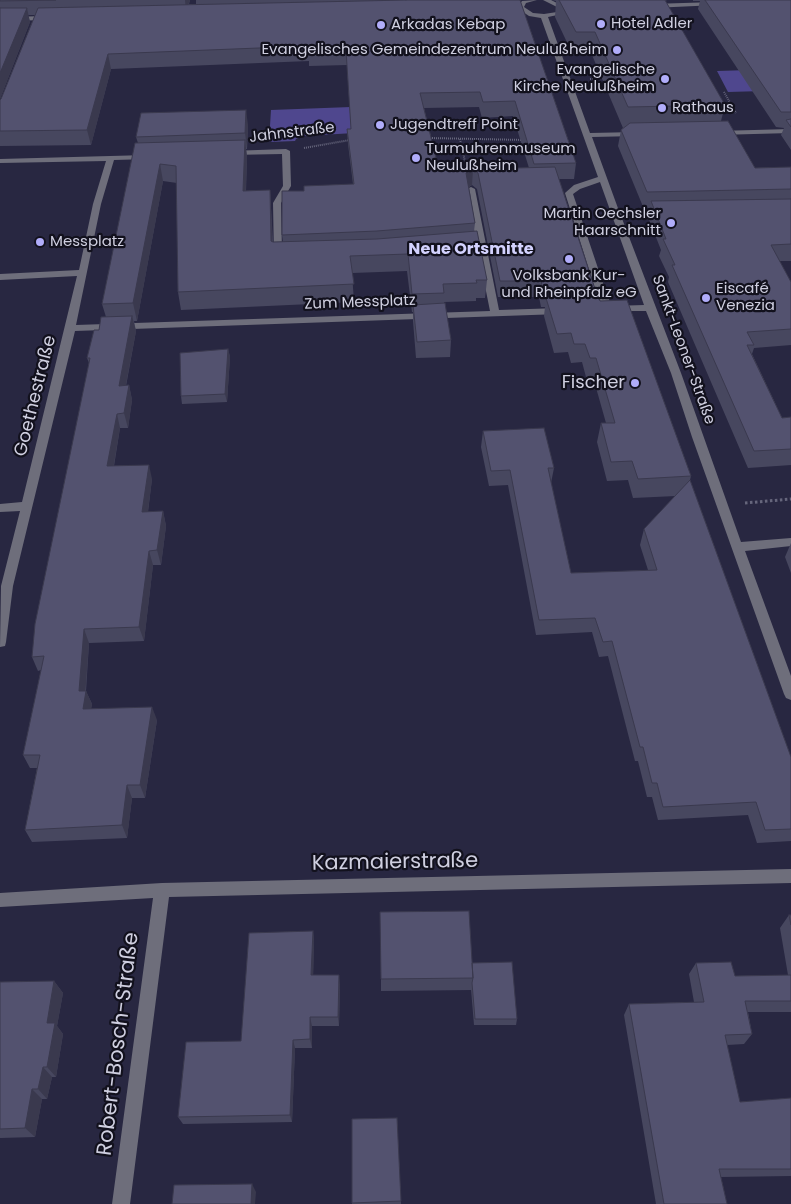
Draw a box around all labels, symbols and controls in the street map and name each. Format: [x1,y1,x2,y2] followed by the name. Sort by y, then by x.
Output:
[611,15,692,33] place label: Hotel Adler
[391,16,505,34] place label: Arkadas Kebap
[595,18,607,30] marker: Hotel Adler
[375,19,387,31] marker: Arkadas Kebap
[261,41,607,59] place label: Evangelisches Gemeindezentrum Neulußheim
[611,44,623,56] marker: Evangelisches Gemeindezentrum Neulußheim
[514,61,655,96] place label: Evangelische Kirche Neulußheim
[659,73,671,85] marker: Evangelische Kirche Neulußheim
[672,99,734,117] place label: Rathaus
[656,102,668,114] marker: Rathaus
[390,116,518,134] place label: Jugendtreff Point
[248,119,336,147] street label: Jahnstraße
[374,119,386,131] marker: Jugendtreff Point
[426,140,576,175] place label: Turmuhrenmuseum Neulußheim
[410,152,422,164] marker: Turmuhrenmuseum Neulußheim
[543,205,661,240] place label: Martin Oechsler Haarschnitt
[665,217,677,229] marker: Martin Oechsler Haarschnitt
[50,233,124,251] place label: Messplatz
[34,236,46,248] marker: Messplatz
[408,240,534,260] district label: Neue Ortsmitte
[563,253,575,265] marker: Volksbank Kur- und Rheinpfalz eG
[501,267,637,302] place label: Volksbank Kur- und Rheinpfalz eG
[648,273,718,427] street label: Sankt-Leoner-Straße
[716,280,775,315] place label: Eiscafé Venezia
[304,292,416,314] street label: Zum Messplatz
[700,292,712,304] marker: Eiscafé Venezia
[11,333,61,459] street label: Goethestraße
[562,372,625,394] place label: Fischer
[629,377,641,389] marker: Fischer
[312,849,478,877] street label: Kazmaierstraße
[93,931,145,1157] street label: Robert-Bosch-Straße

